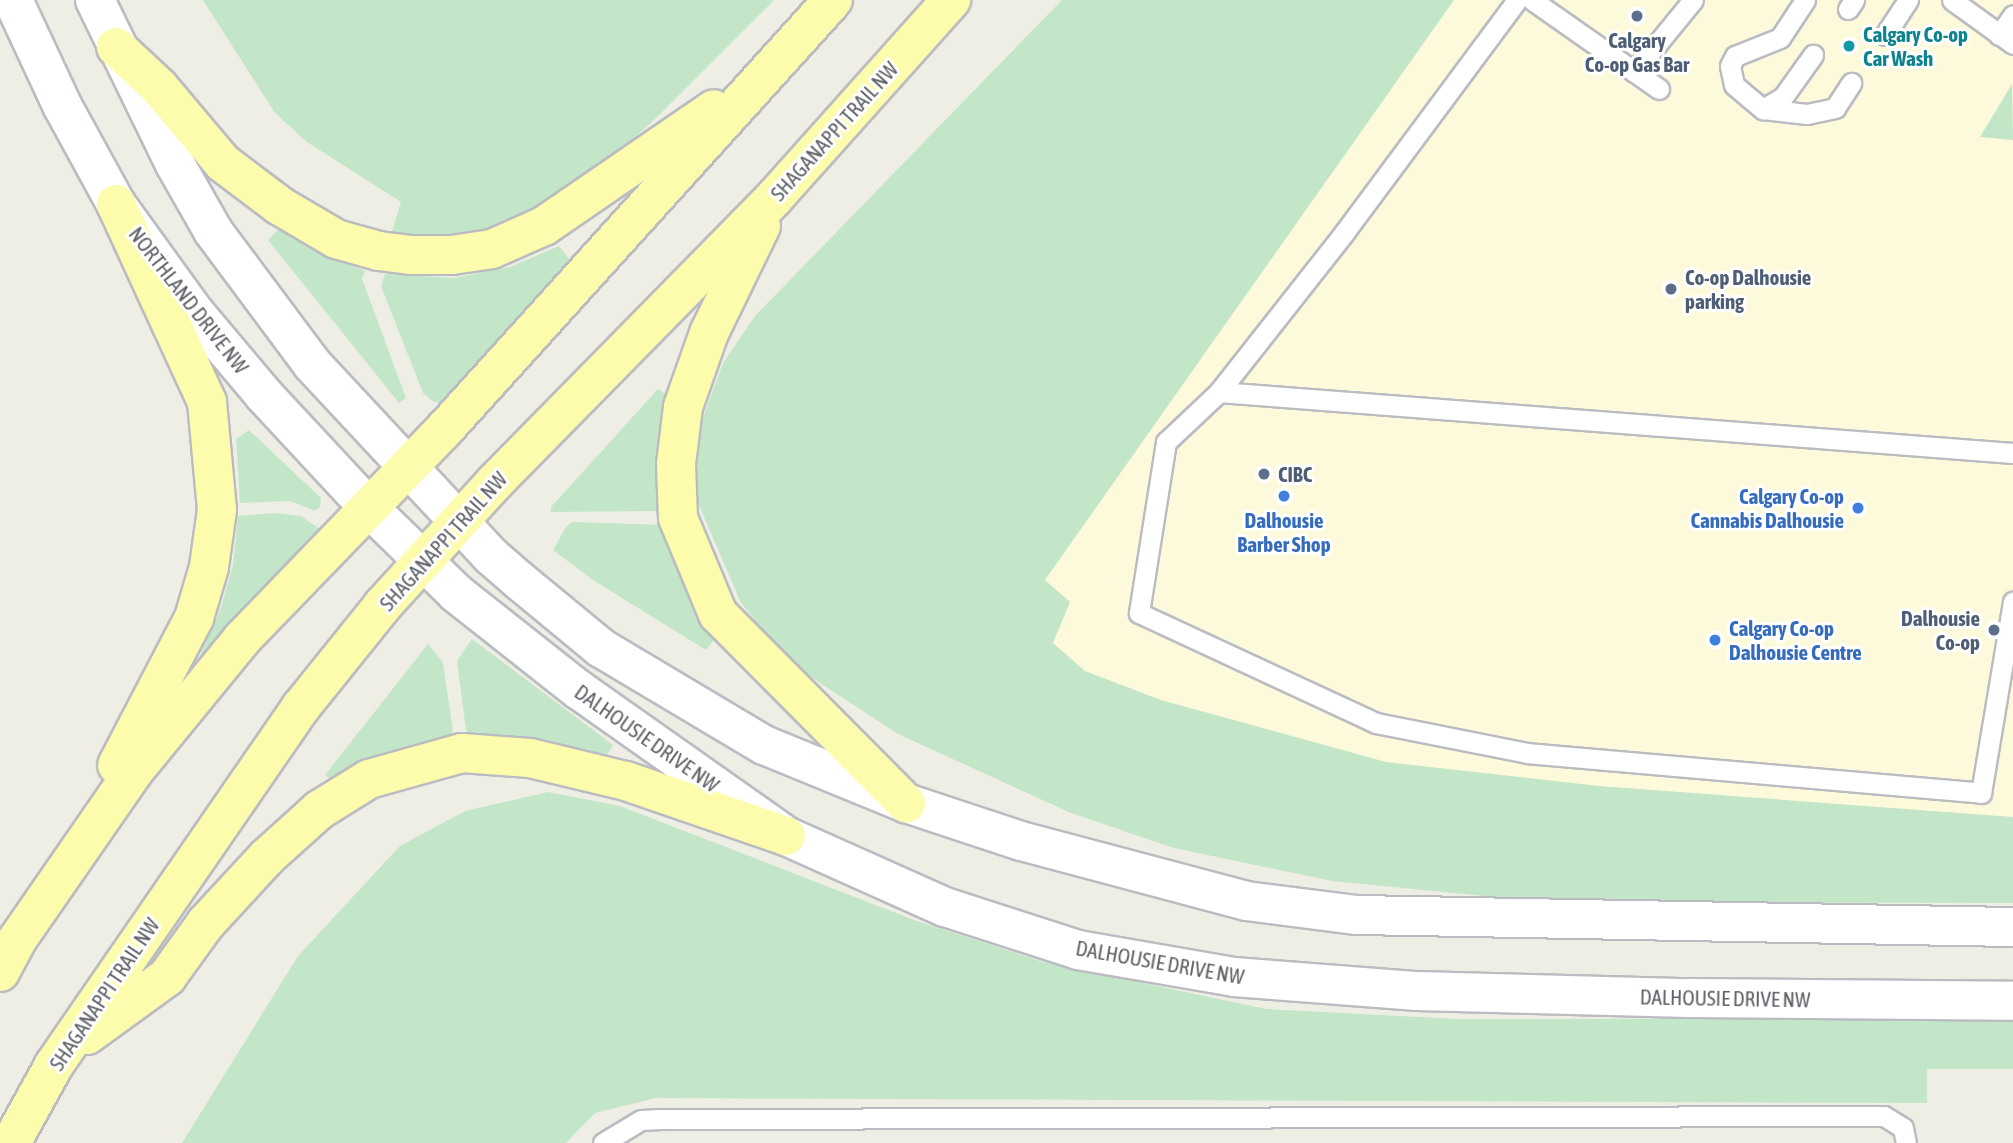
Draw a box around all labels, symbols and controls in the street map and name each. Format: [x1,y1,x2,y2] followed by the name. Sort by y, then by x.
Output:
[1629,8,1645,24] marker: Calgary Co-op Gas Bar
[1863,21,1968,71] place label: Calgary Co-op Car Wash
[1585,27,1689,77] place label: Calgary Co-op Gas Bar
[1841,38,1857,54] marker: Calgary Co-op Car Wash
[765,56,903,206] street label: SHAGANAPPI TRAIL NW
[124,222,254,378] street label: NORTHLAND DRIVE NW
[1685,264,1811,314] place label: Co-op Dalhousie parking
[1663,281,1679,297] marker: Co-op Dalhousie parking
[1278,461,1312,487] place label: CIBC
[374,466,512,616] street label: SHAGANAPPI TRAIL NW
[1256,466,1272,482] marker: CIBC
[1691,483,1844,533] place label: Calgary Co-op Cannabis Dalhousie
[1276,488,1292,504] marker: Dalhousie Barber Shop
[1850,500,1866,516] marker: Calgary Co-op Cannabis Dalhousie
[1237,507,1331,557] place label: Dalhousie Barber Shop
[1901,605,1980,655] place label: Dalhousie Co-op
[1729,615,1862,665] place label: Calgary Co-op Dalhousie Centre
[1986,622,2002,638] marker: Dalhousie Co-op
[1707,632,1723,648] marker: Calgary Co-op Dalhousie Centre
[570,679,724,797] street label: DALHOUSIE DRIVE NW
[44,913,164,1075] street label: SHAGANAPPI TRAIL NW
[1074,935,1246,989] street label: DALHOUSIE DRIVE NW
[1640,984,1810,1012] street label: DALHOUSIE DRIVE NW

